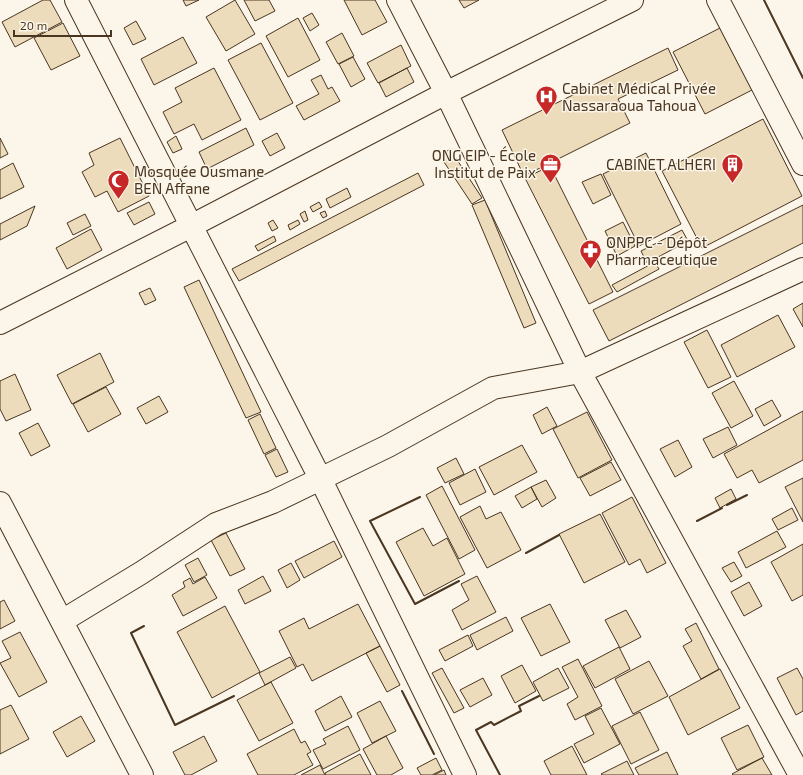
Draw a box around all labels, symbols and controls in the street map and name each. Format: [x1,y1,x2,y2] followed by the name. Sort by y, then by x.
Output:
[14,12,111,38] scale bar
[20,18,47,32] text: 20 m
[562,79,716,114] place label: Cabinet Médical Privée Nassaraoua Tahoua
[533,84,559,117] hospital icon: Cabinet Médical Privée Nassaraoua Tahoua
[432,146,536,181] place label: ONG EIP - École Institut de Paix
[538,151,564,184] office icon: ONG EIP - École Institut de Paix
[719,151,745,184] building icon: CABINET ALHERI
[606,155,716,173] place label: CABINET ALHERI
[134,162,264,197] place label: Mosquée Ousmane BEN Affane
[105,167,131,200] mosque icon: Mosquée Ousmane BEN Affane
[606,233,718,268] place label: ONPPC - Dépôt Pharmaceutique
[577,238,603,271] pharmacy icon: ONPPC - Dépôt Pharmaceutique

